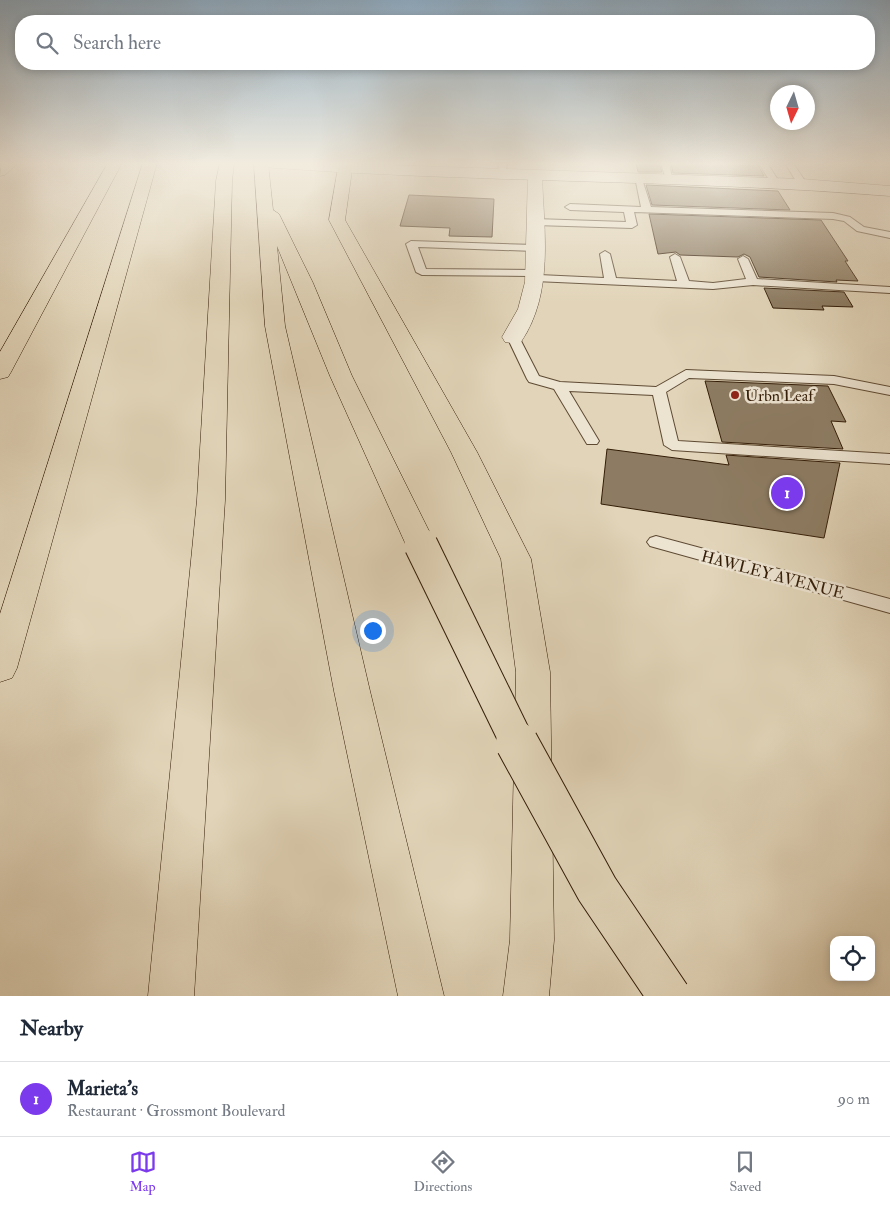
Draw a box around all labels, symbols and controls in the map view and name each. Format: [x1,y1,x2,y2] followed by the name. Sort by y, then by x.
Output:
[15,15,875,70] search box
[33,29,61,57] icon: search
[73,31,161,55] text: Search here
[770,85,815,130] north arrow
[745,386,816,406] place label: Urbn Leaf
[729,389,741,401] marker: Urbn Leaf
[771,474,803,512] pin: 1
[699,546,846,604] street label: HAWLEY AVENUE
[360,618,386,644] your location
[830,936,875,981] map controls
[830,936,875,981] button: locate
[20,1015,83,1042] text: Nearby
[67,1077,138,1101] text: Marieta's
[33,1089,39,1109] text: 1
[838,1089,870,1109] text: 90 m
[67,1101,285,1121] text: Restaurant · Grossmont Boulevard
[129,1148,157,1195] tab: Map
[414,1148,472,1195] tab: Directions
[729,1148,761,1195] tab: Saved

